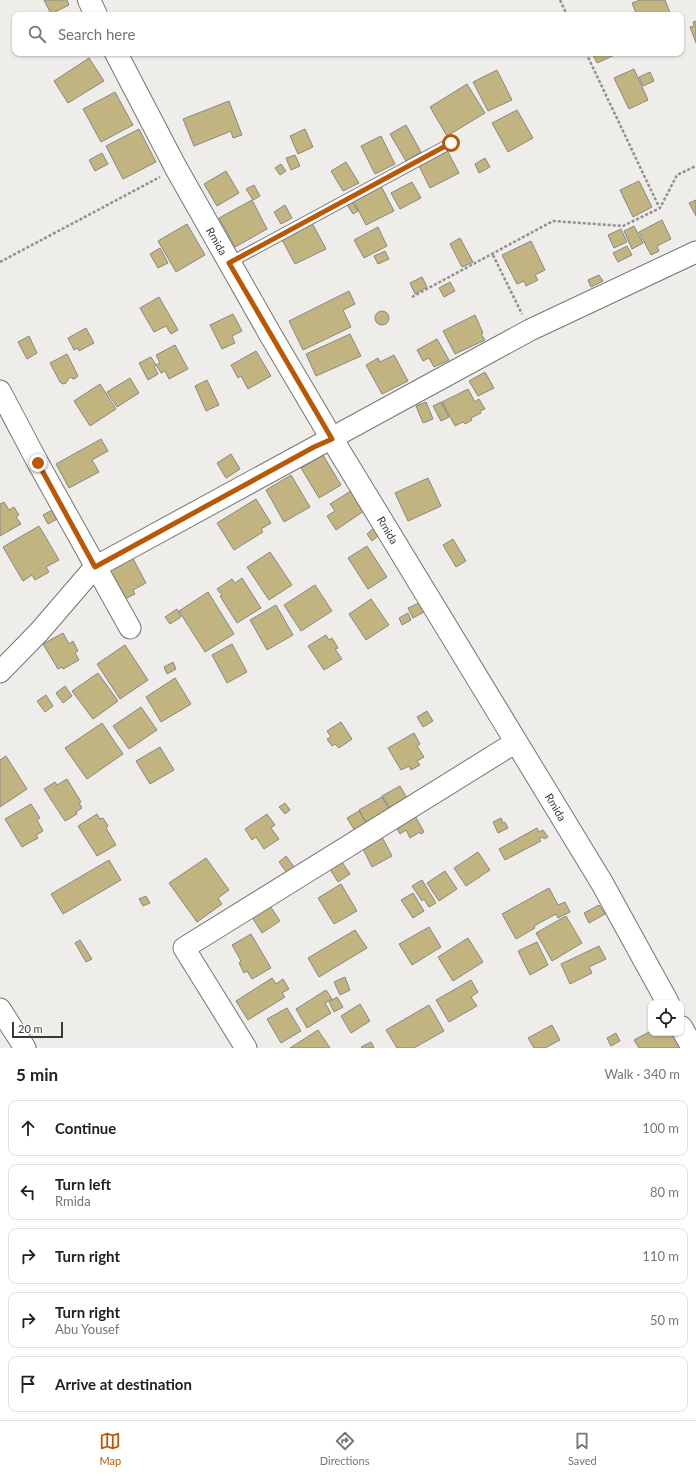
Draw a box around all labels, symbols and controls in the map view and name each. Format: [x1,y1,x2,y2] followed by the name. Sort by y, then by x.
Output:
[12,12,684,56] search box
[26,23,48,45] icon: search
[58,25,135,43] text: Search here
[442,134,460,152] route start
[204,225,230,257] street label: Rmida
[29,454,47,472] route end
[375,514,401,546] street label: Rmida
[543,791,569,823] street label: Rmida
[648,1000,684,1036] map controls
[648,1000,684,1036] button: locate
[12,1020,63,1039] scale bar
[18,1022,43,1035] text: 20 m
[16,1064,58,1085] text: 5 min
[604,1066,680,1082] text: Walk · 340 m
[17,1117,39,1139] icon: ahead
[55,1119,116,1137] text: Continue
[642,1120,679,1136] text: 100 m
[55,1175,111,1193] text: Turn left
[17,1181,39,1203] icon: left
[650,1184,679,1200] text: 80 m
[55,1193,91,1209] text: Rmida
[17,1245,39,1267] icon: right
[55,1247,120,1265] text: Turn right
[642,1248,679,1264] text: 110 m
[55,1303,120,1321] text: Turn right
[17,1309,39,1331] icon: right
[650,1312,679,1328] text: 50 m
[55,1321,119,1337] text: Abu Yousef
[17,1373,39,1395] icon: arrive
[55,1375,192,1393] text: Arrive at destination
[99,1430,121,1467] tab: Map
[320,1430,369,1467] tab: Directions
[568,1430,597,1467] tab: Saved

